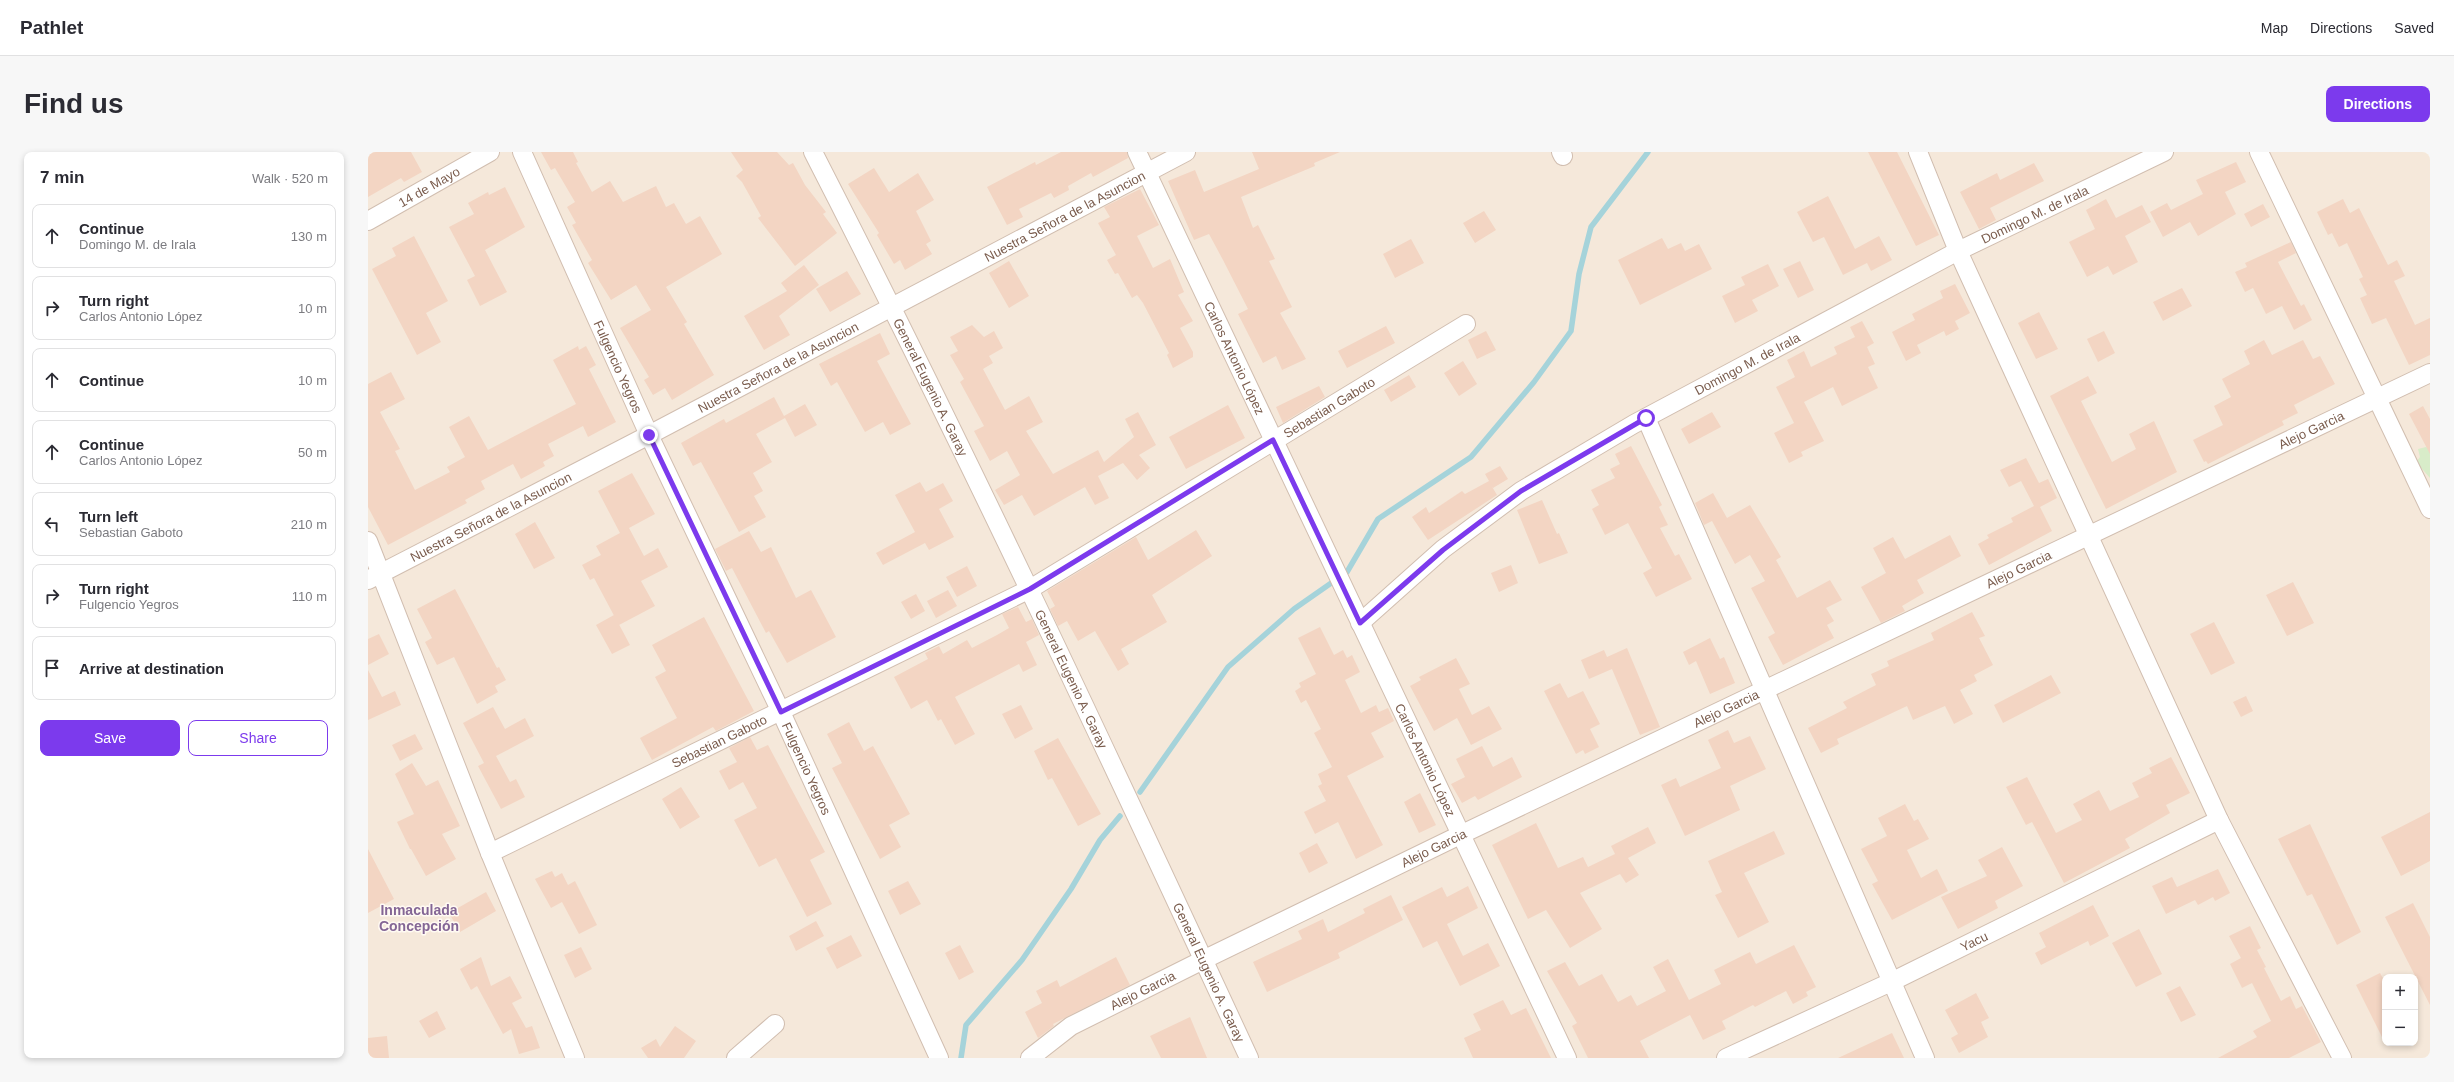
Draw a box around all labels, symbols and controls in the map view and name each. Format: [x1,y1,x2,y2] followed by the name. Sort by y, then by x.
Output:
[20,17,83,38] text: Pathlet
[2261,20,2288,36] text: Map
[2310,20,2372,36] text: Directions
[2394,20,2434,36] text: Saved
[2326,86,2430,122] button: Directions
[24,88,124,119] text: Find us
[396,164,462,210] street label: 14 de Mayo
[40,168,84,187] text: 7 min
[982,168,1148,265] street label: Nuestra Señora de la Asuncion
[252,171,328,186] text: Walk · 520 m
[1979,182,2092,247] street label: Domingo M. de Irala
[79,220,144,237] text: Continue
[41,225,63,247] icon: ahead
[291,229,327,244] text: 130 m
[79,237,196,252] text: Domingo M. de Irala
[79,292,149,309] text: Turn right
[41,297,63,319] icon: right
[1201,299,1268,417] street label: Carlos Antonio López
[298,301,327,316] text: 10 m
[79,309,203,324] text: Carlos Antonio López
[890,316,971,459] street label: General Eugenio A. Garay
[590,318,645,416] street label: Fulgencio Yegros
[695,319,861,416] street label: Nuestra Señora de la Asuncion
[1692,329,1803,398] street label: Domingo M. de Irala
[41,369,63,391] icon: ahead
[79,372,144,389] text: Continue
[298,373,327,388] text: 10 m
[1281,374,1378,441] street label: Sebastian Gaboto
[2276,408,2347,452] street label: Alejo Garcia
[1637,409,1655,427] route start
[640,426,658,444] route end
[79,436,144,453] text: Continue
[41,441,63,463] icon: ahead
[298,445,327,460] text: 50 m
[79,453,203,468] text: Carlos Antonio López
[408,469,574,565] street label: Nuestra Señora de la Asuncion
[79,508,138,525] text: Turn left
[41,513,63,535] icon: left
[291,517,327,532] text: 210 m
[79,525,183,540] text: Sebastian Gaboto
[1984,547,2055,591] street label: Alejo Garcia
[79,580,149,597] text: Turn right
[41,585,63,607] icon: right
[292,589,327,604] text: 110 m
[79,597,179,612] text: Fulgencio Yegros
[1032,607,1111,751] street label: General Eugenio A. Garay
[41,657,63,679] icon: arrive
[79,660,224,677] text: Arrive at destination
[1691,686,1762,731] street label: Alejo Garcia
[1392,701,1458,819] street label: Carlos Antonio López
[669,712,769,771] street label: Sebastian Gaboto
[40,720,180,756] button: Save
[188,720,328,756] button: Share
[779,720,834,818] street label: Fulgencio Yegros
[1399,826,1470,871] street label: Alejo Garcia
[1170,900,1248,1045] street label: General Eugenio A. Garay
[379,902,459,934] district label: Inmaculada Concepción
[1958,928,1990,955] street label: Yacu
[1108,968,1179,1013] street label: Alejo Garcia
[2382,974,2418,1046] map controls
[2382,974,2418,1010] button: +
[2382,1010,2418,1046] button: −

